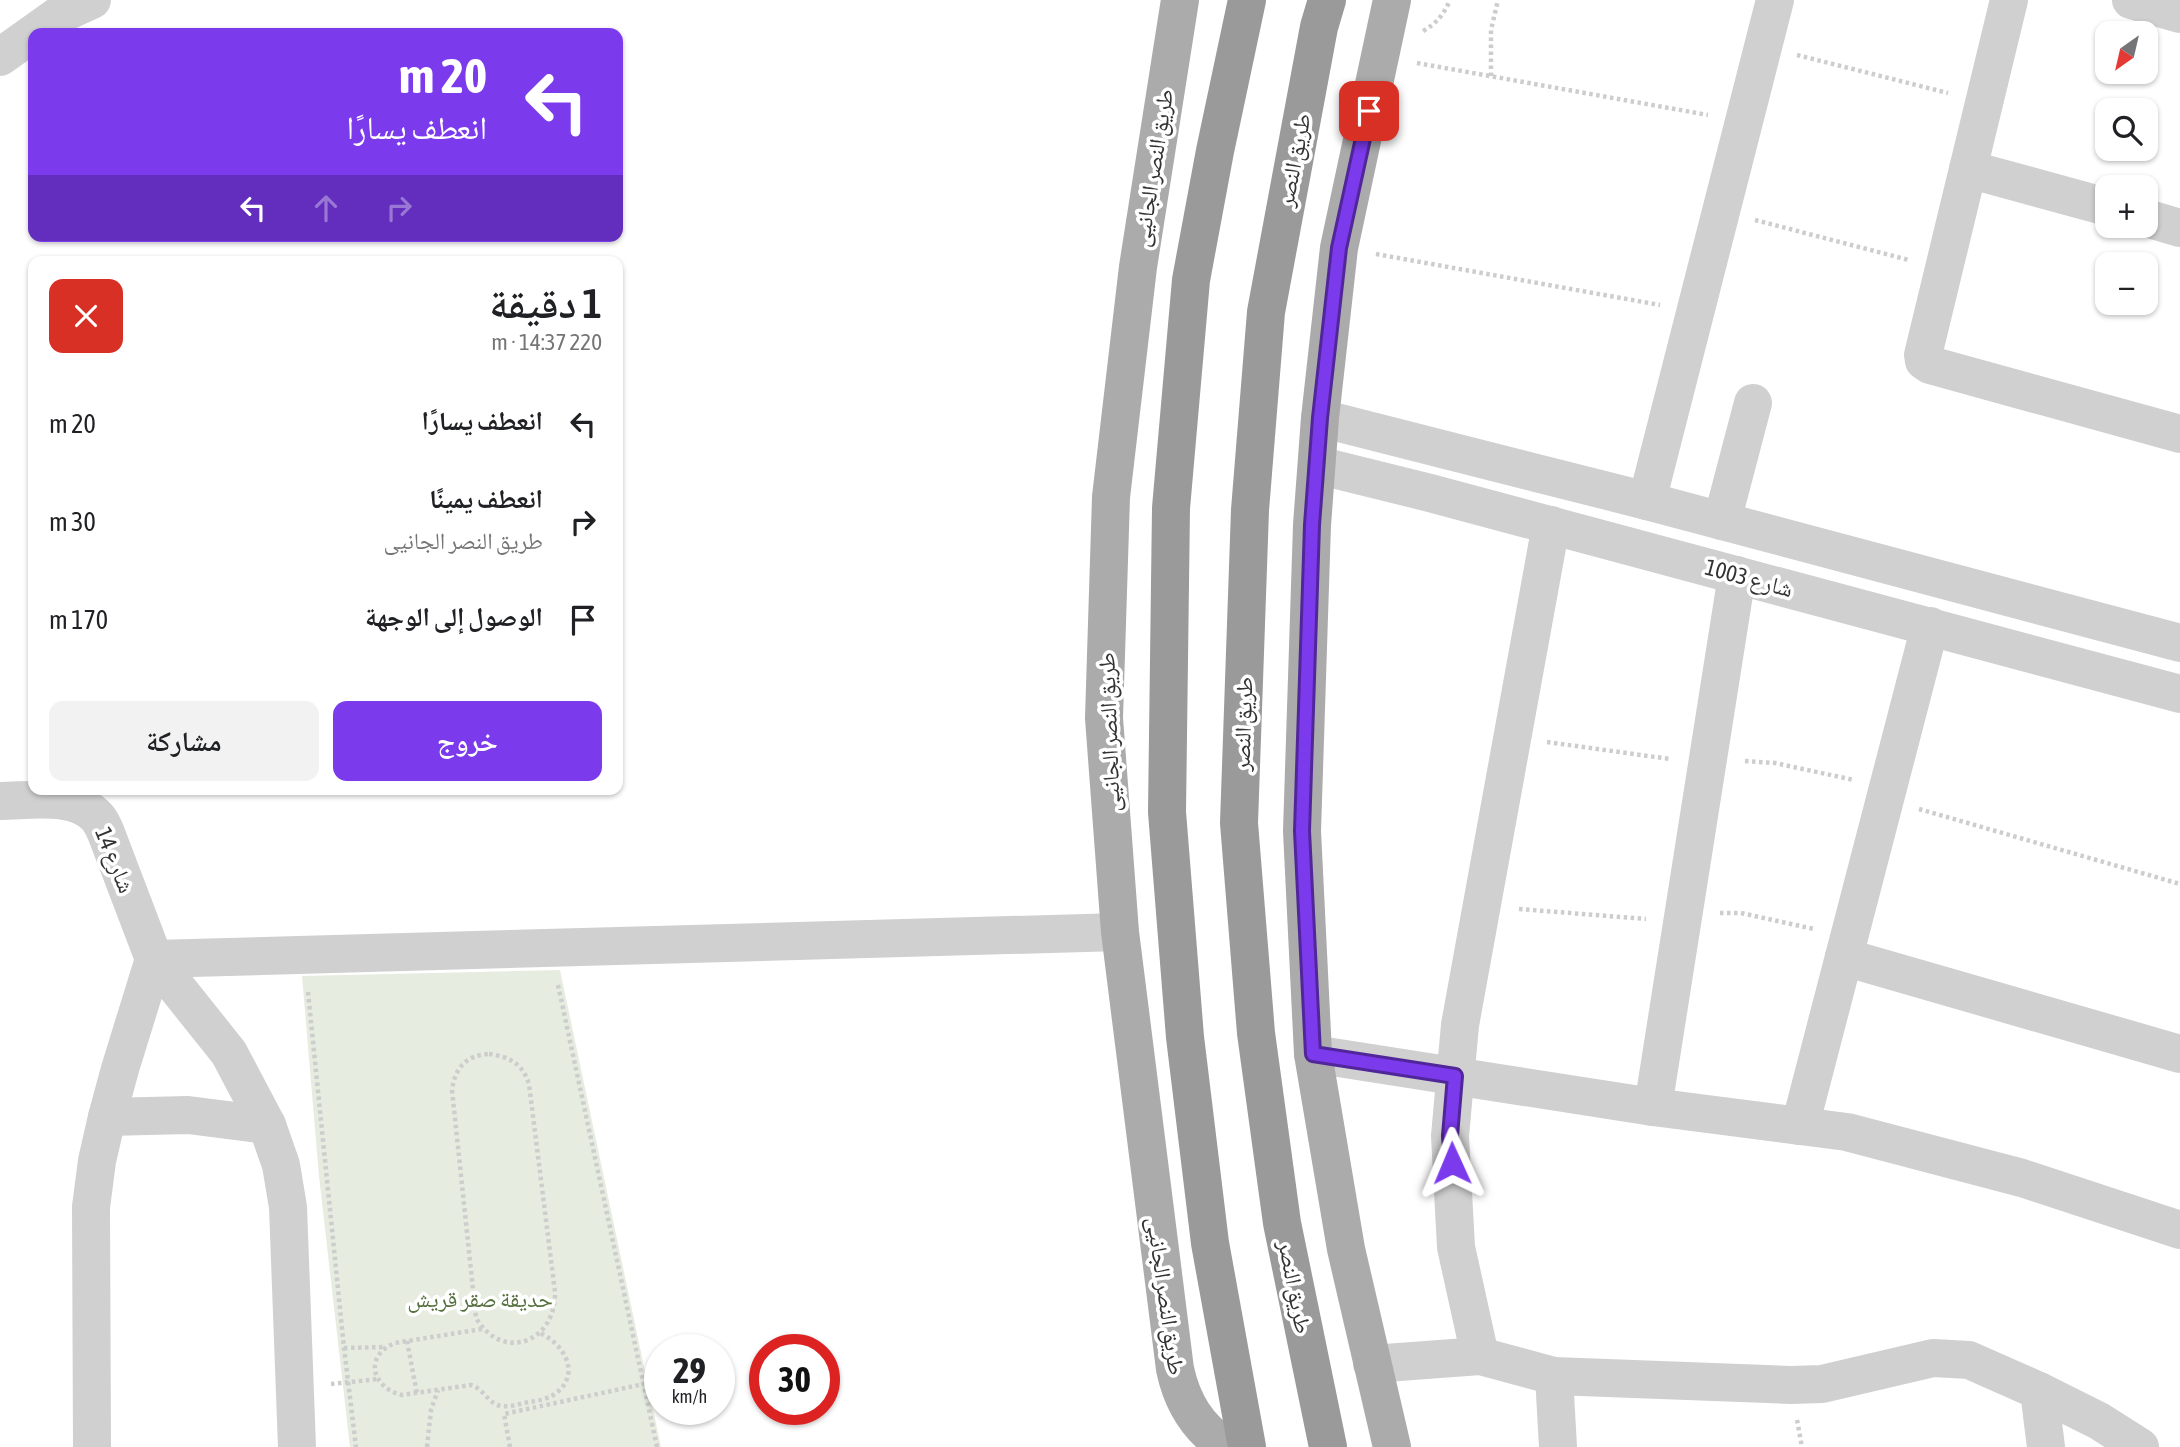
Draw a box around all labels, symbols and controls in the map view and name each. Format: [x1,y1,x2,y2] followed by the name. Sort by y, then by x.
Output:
[2095,21,2158,84] north arrow
[2095,21,2158,315] map controls
[399,47,487,103] text: 20 m
[511,56,602,147] icon: left
[1339,81,1399,141] pin
[1128,87,1179,249] street label: طريق النصر الجانيى
[1350,92,1388,130] icon: arrive
[2095,98,2158,161] button: search
[346,109,487,146] text: انعطف يسارًا
[1272,111,1317,210] street label: طريق النصر
[2095,175,2158,238] button: +
[234,189,272,227] icon: left
[307,189,345,227] icon: ahead
[380,189,418,227] icon: right
[2095,252,2158,315] button: −
[49,279,123,353] button: close
[489,279,602,327] text: 1 دقيقة
[491,329,602,355] text: 220 m · 14:37
[564,405,602,443] icon: left
[422,406,543,436] text: انعطف يسارًا
[49,409,96,439] text: 20 m
[429,484,543,514] text: انعطف يمينًا
[564,503,602,541] icon: right
[49,507,96,537] text: 30 m
[383,528,543,554] text: طريق النصر الجانيى
[1702,554,1796,604] street label: شارع 1003
[564,601,602,639] icon: arrive
[365,602,543,632] text: الوصول إلى الوجهة
[49,605,108,635] text: 170 m
[1093,652,1126,812] street label: طريق النصر الجانيى
[1228,676,1259,773] street label: طريق النصر
[49,701,319,781] button: مشاركة
[333,701,602,781] button: خروج
[88,823,140,897] street label: شارع 14
[1415,1126,1489,1200] position arrow
[1141,1215,1190,1377] street label: طريق النصر الجانيى
[1272,1237,1317,1336] street label: طريق النصر
[407,1286,553,1313] park label: حديقة صقر قريش
[749,1334,840,1425] speed limit sign: 30
[673,1350,706,1390] text: 29
[672,1386,707,1407] text: km/h

